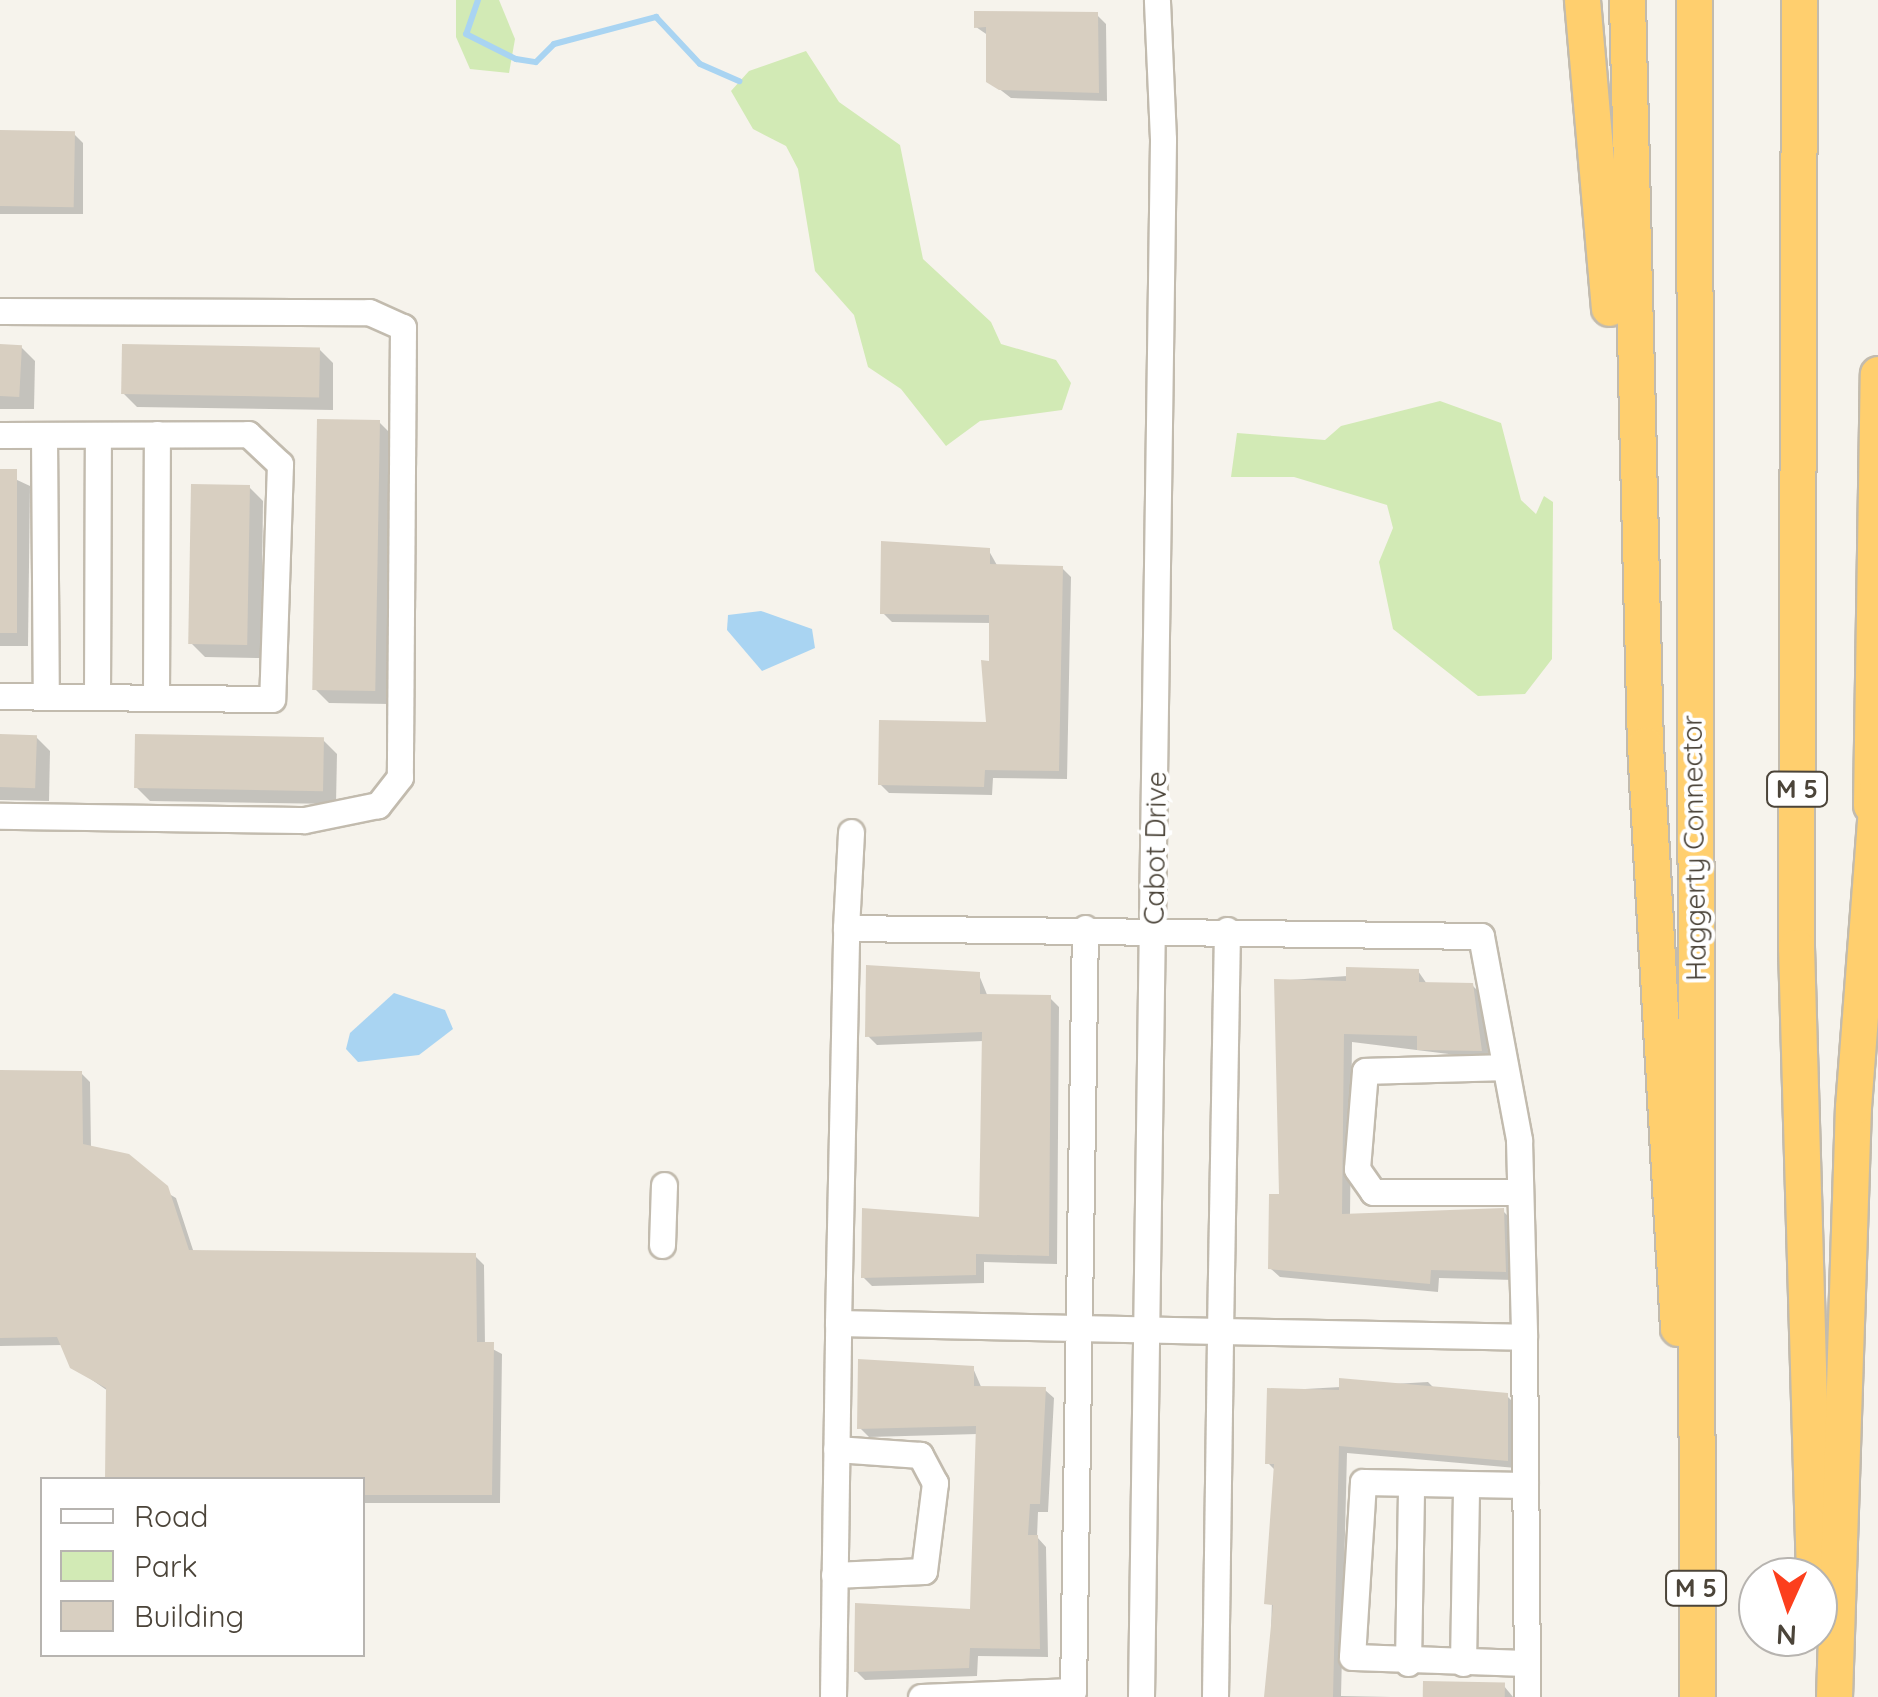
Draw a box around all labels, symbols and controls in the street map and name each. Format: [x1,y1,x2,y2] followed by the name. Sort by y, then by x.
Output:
[1675,715,1713,981] street label: Haggerty Connector
[1764,769,1830,809] road number: M 5
[1137,771,1173,925] street label: Cabot Drive
[40,1477,365,1657] legend
[134,1497,208,1535] text: Road
[134,1547,198,1585] text: Park
[1738,1557,1838,1657] north arrow
[1664,1568,1728,1608] road number: M 5
[134,1597,244,1635] text: Building
[1775,1617,1798,1653] text: N

